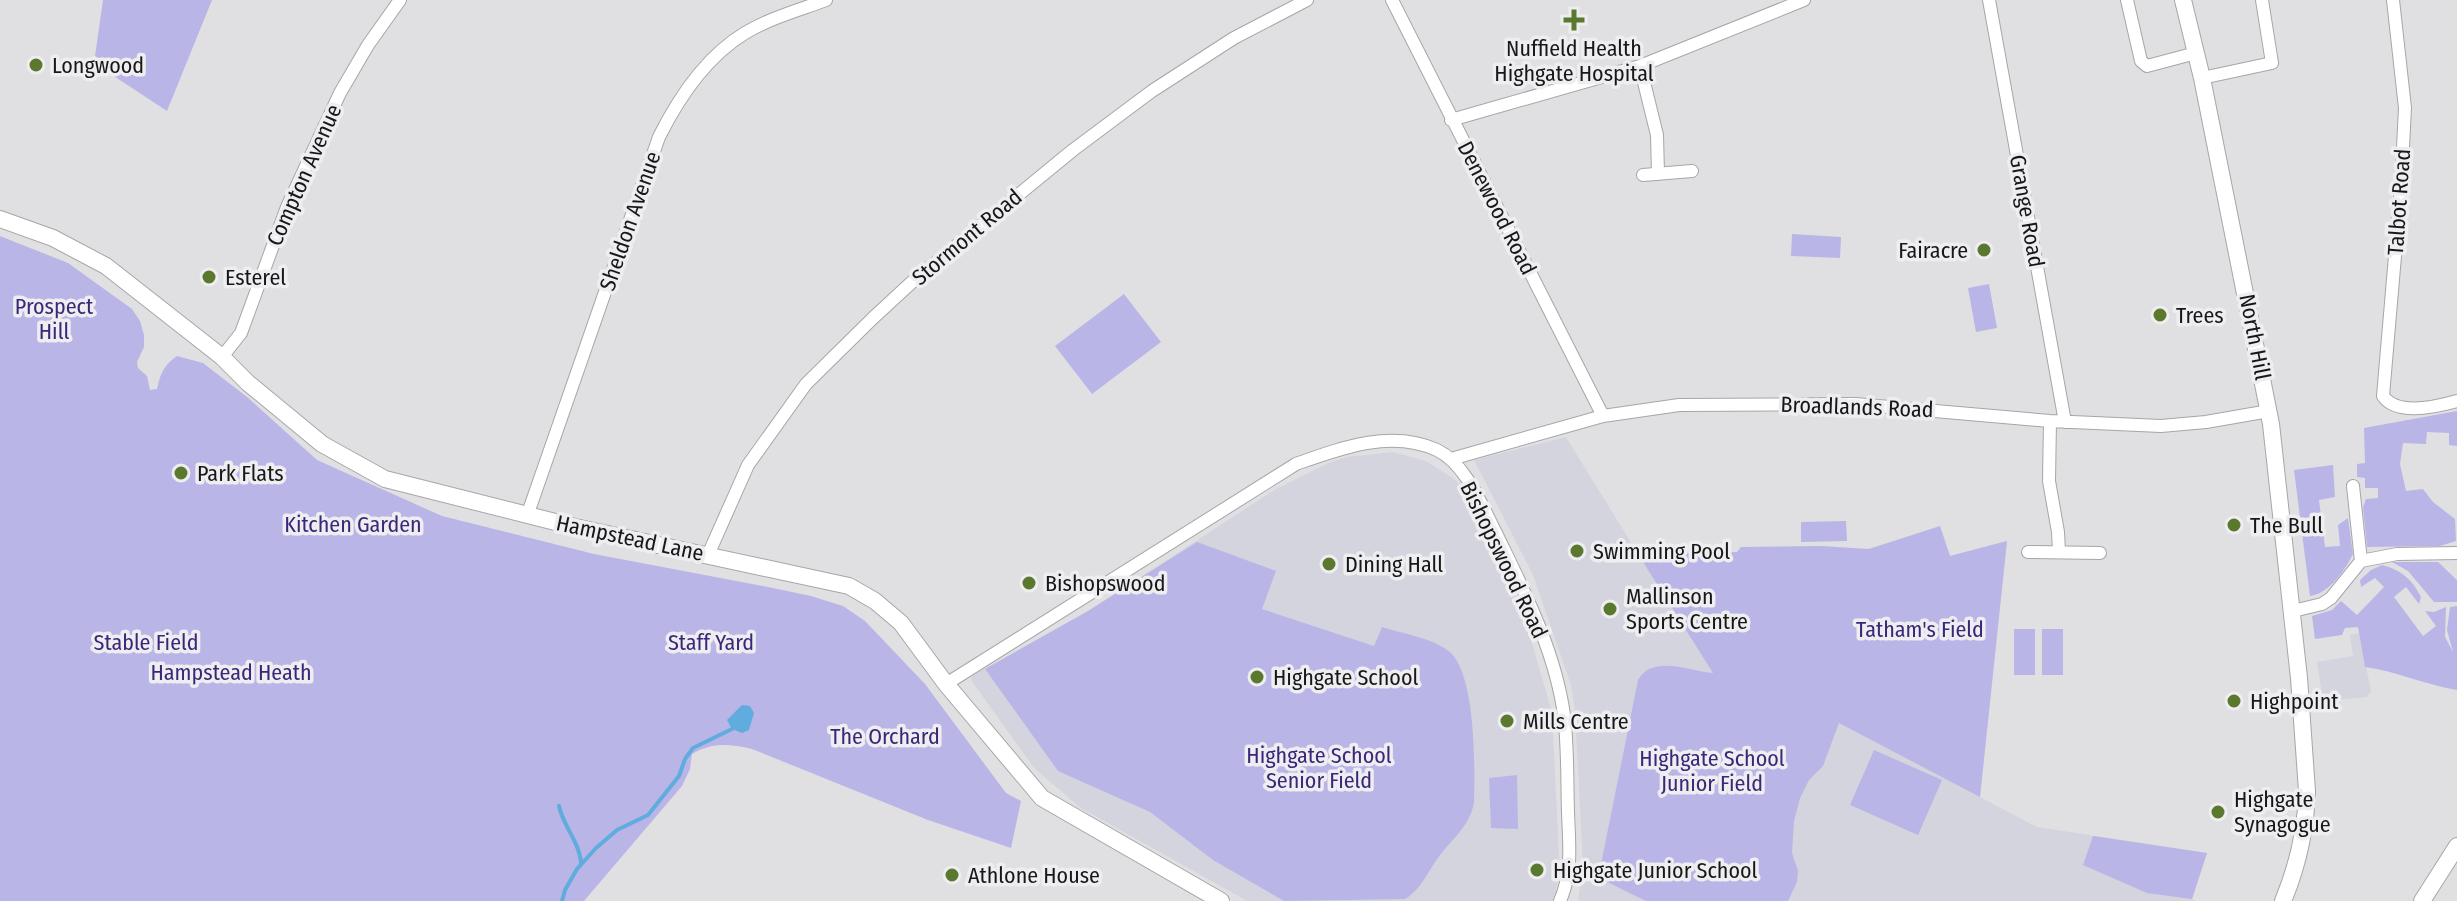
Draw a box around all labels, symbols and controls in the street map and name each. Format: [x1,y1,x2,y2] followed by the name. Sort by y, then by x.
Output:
[1563,9,1585,31] marker: Nuffield Health Highgate Hospital
[1494,35,1654,87] place label: Nuffield Health Highgate Hospital
[52,52,144,79] place label: Longwood
[27,56,45,74] marker: Longwood
[261,100,347,250] street label: Compton Avenue
[1452,137,1542,279] street label: Denewood Road
[594,148,666,294] street label: Sheldon Avenue
[2382,148,2416,256] street label: Talbot Road
[2004,153,2050,269] street label: Grange Road
[907,183,1027,291] street label: Stormont Road
[1898,237,1968,264] place label: Fairacre
[1975,241,1993,259] marker: Fairacre
[225,264,286,291] place label: Esterel
[200,268,218,286] marker: Esterel
[2233,292,2277,382] street label: North Hill
[15,293,94,345] park label: Prospect Hill
[2176,302,2224,329] place label: Trees
[2151,306,2169,324] marker: Trees
[1780,391,1934,423] street label: Broadlands Road
[197,460,284,487] place label: Park Flats
[172,464,190,482] marker: Park Flats
[1454,477,1554,643] street label: Bishopswood Road
[554,509,706,567] street label: Hampstead Lane
[284,511,422,538] park label: Kitchen Garden
[2250,512,2323,539] place label: The Bull
[2225,516,2243,534] marker: The Bull
[1593,538,1730,565] place label: Swimming Pool
[1568,542,1586,560] marker: Swimming Pool
[1345,551,1443,578] place label: Dining Hall
[1320,555,1338,573] marker: Dining Hall
[1045,570,1165,597] place label: Bishopswood
[1020,574,1038,592] marker: Bishopswood
[1626,583,1748,635] place label: Mallinson Sports Centre
[1601,600,1619,618] marker: Mallinson Sports Centre
[1856,616,1984,643] park label: Tatham's Field
[93,629,199,656] park label: Stable Field
[668,629,754,656] park label: Staff Yard
[151,659,311,686] park label: Hampstead Heath
[1273,664,1418,691] place label: Highgate School
[1248,668,1266,686] marker: Highgate School
[2250,688,2339,715] place label: Highpoint
[2225,692,2243,710] marker: Highpoint
[1523,708,1629,735] place label: Mills Centre
[1498,712,1516,730] marker: Mills Centre
[830,723,940,750] park label: The Orchard
[1246,742,1392,794] park label: Highgate School Senior Field
[1639,745,1785,797] park label: Highgate School Junior Field
[2234,786,2331,838] place label: Highgate Synagogue
[2209,803,2227,821] marker: Highgate Synagogue
[1553,857,1758,884] place label: Highgate Junior School
[1528,861,1546,879] marker: Highgate Junior School
[968,862,1100,889] place label: Athlone House
[943,866,961,884] marker: Athlone House

